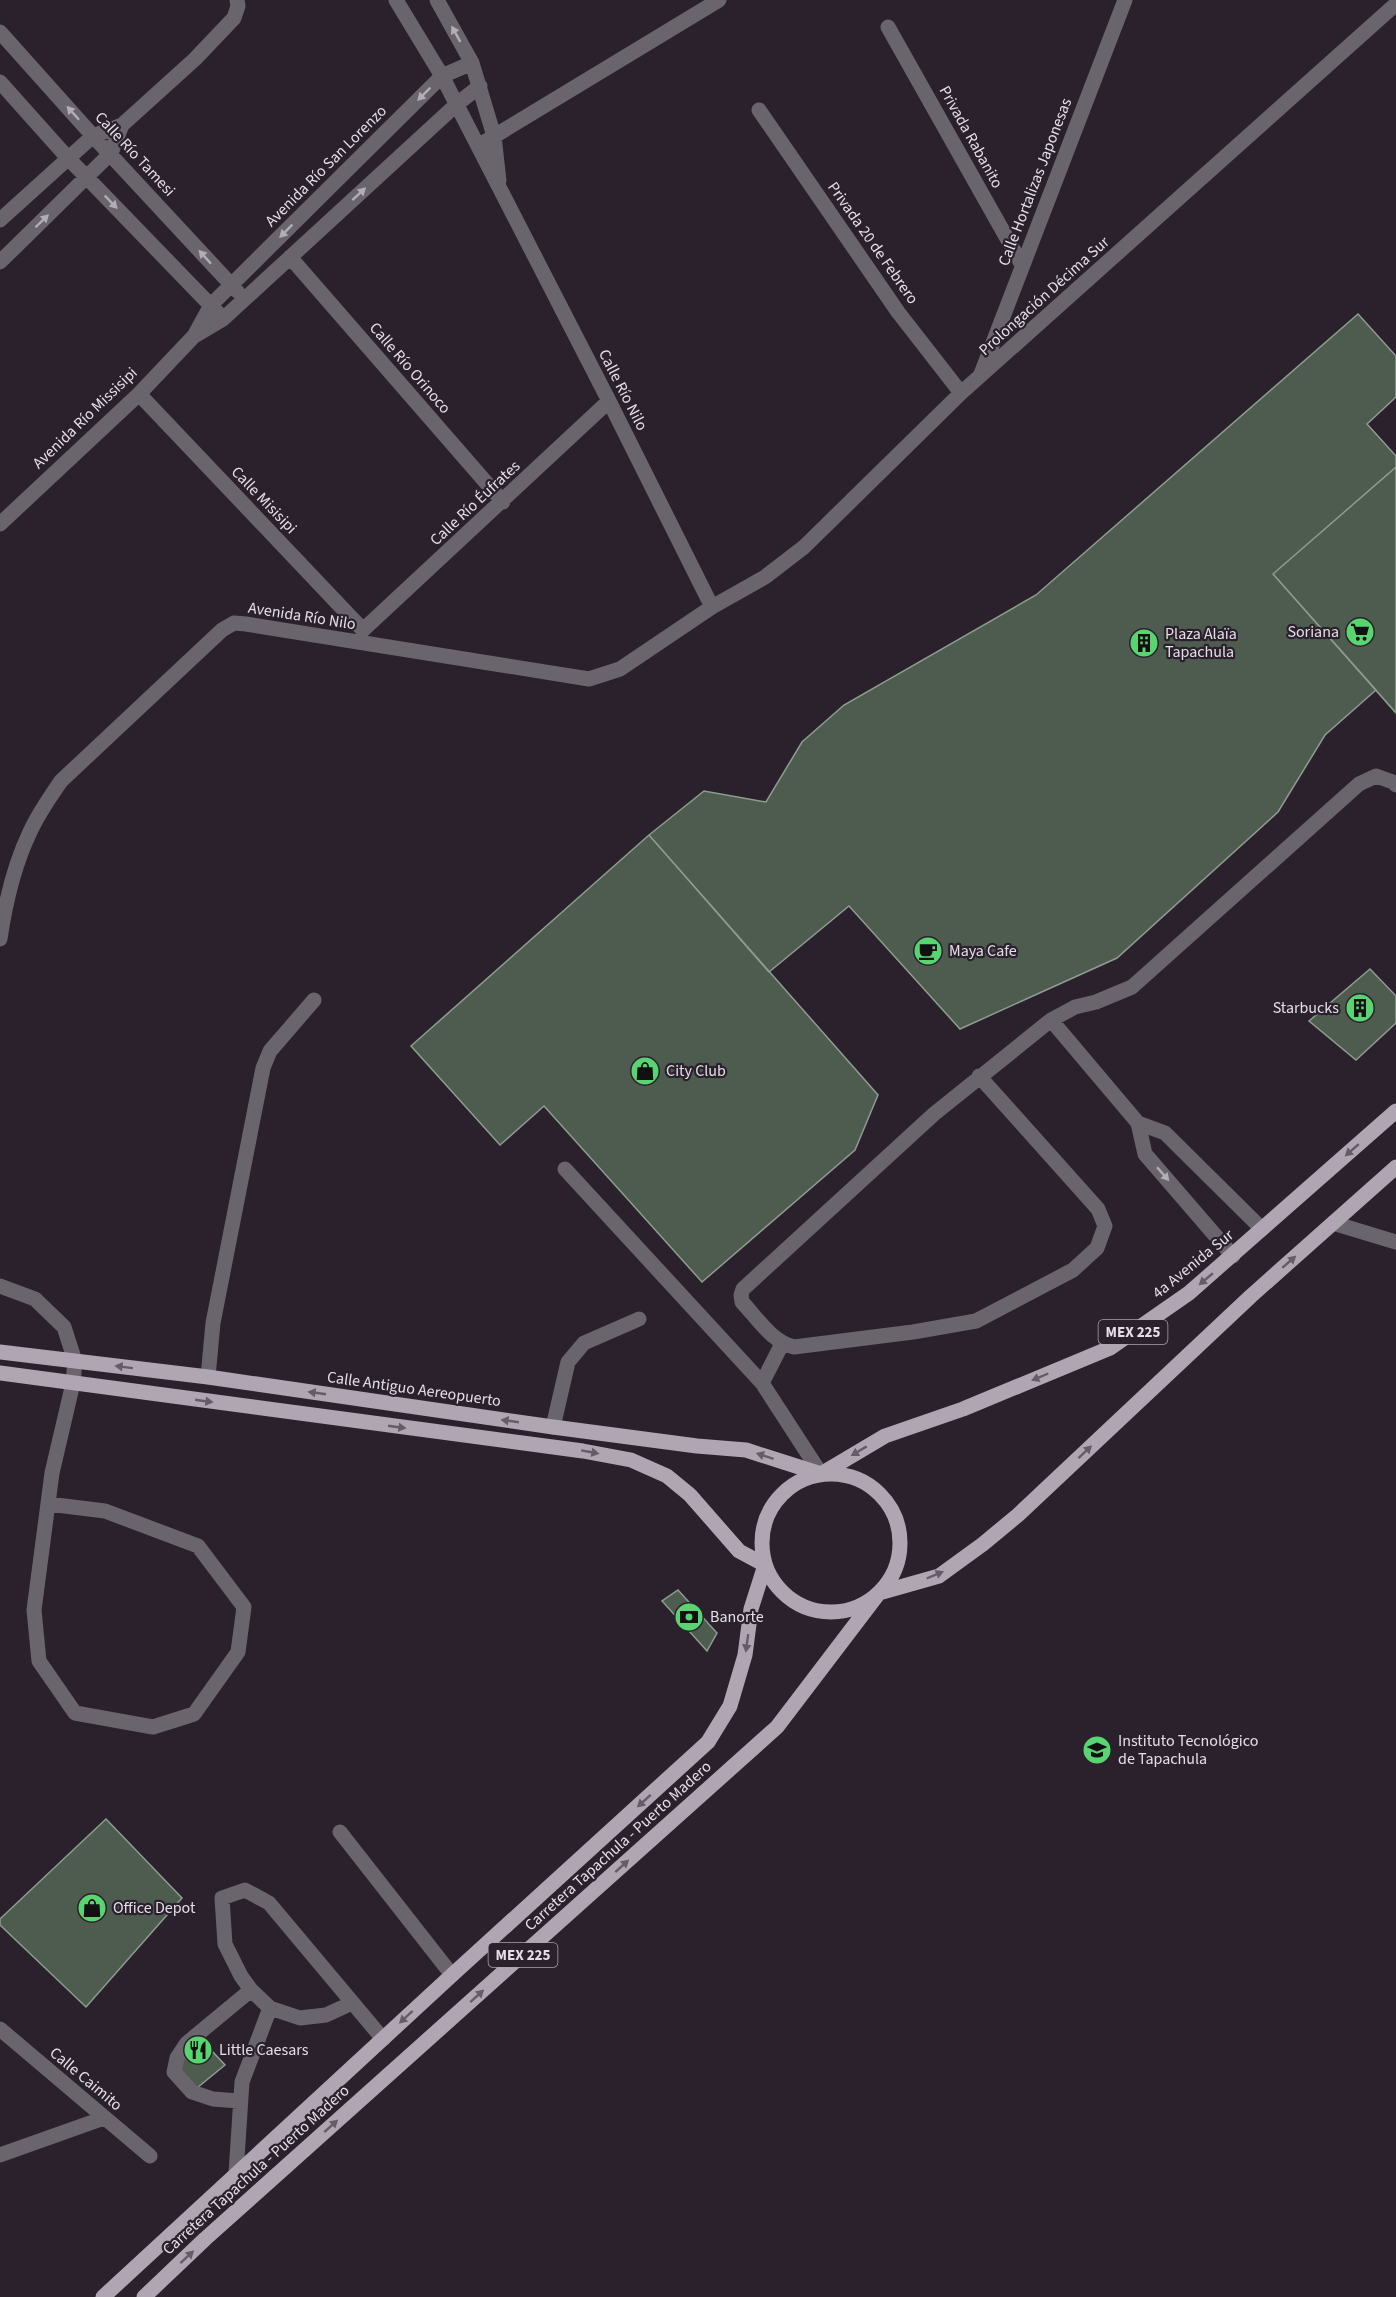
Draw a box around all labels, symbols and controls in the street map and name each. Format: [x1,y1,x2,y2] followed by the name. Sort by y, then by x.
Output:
[452,26,462,43] one-way arrow
[934,82,1008,192] street label: Privada Rabanito
[417,86,431,100] one-way arrow
[993,95,1077,269] street label: Calle Hortalizas Japonesas
[260,100,392,232] street label: Avenida Río San Lorenzo
[66,106,80,121] one-way arrow
[90,107,180,201] street label: Calle Río Tamesi
[822,177,924,309] street label: Privada 20 de Febrero
[351,188,366,201] one-way arrow
[104,194,118,209] one-way arrow
[34,215,49,228] one-way arrow
[279,224,293,238] one-way arrow
[974,231,1114,361] street label: Prolongación Décima Sur
[198,249,212,264] one-way arrow
[364,318,456,418] street label: Calle Río Orinoco
[593,346,653,434] street label: Calle Río Nilo
[28,362,142,474] street label: Avenida Río Missisipi
[425,455,525,551] street label: Calle Río Éufrates
[226,461,302,539] street label: Calle Misisipi
[247,597,357,635] street label: Avenida Río Nilo
[1344,616,1376,648] supermarket icon: Soriana
[1287,621,1339,643] place label: Soriana
[1165,623,1237,663] place label: Plaza Alaïa Tapachula
[1128,627,1160,659] building icon: Plaza Alaïa Tapachula
[912,935,944,967] cafe icon: Maya Cafe
[949,940,1017,962] place label: Maya Cafe
[1344,992,1376,1024] building icon: Starbucks
[1273,997,1339,1019] place label: Starbucks
[629,1055,661,1087] shop icon: City Club
[666,1060,726,1082] place label: City Club
[1344,1143,1360,1156] one-way arrow
[1156,1166,1169,1181] one-way arrow
[1148,1224,1239,1304] street label: 4a Avenida Sur
[1281,1256,1296,1269] one-way arrow
[1199,1272,1214,1285] one-way arrow
[1098,1320,1168,1344] road number: MEX 225
[114,1362,133,1372] one-way arrow
[326,1366,502,1412] street label: Calle Antiguo Aereopuerto
[1030,1372,1048,1382] one-way arrow
[307,1388,326,1397] one-way arrow
[194,1396,213,1405] one-way arrow
[500,1416,519,1425] one-way arrow
[387,1423,406,1432] one-way arrow
[1077,1445,1092,1459] one-way arrow
[850,1446,867,1456] one-way arrow
[581,1448,600,1457] one-way arrow
[756,1451,774,1461] one-way arrow
[926,1570,944,1579] one-way arrow
[673,1601,705,1633] bank icon: Banorte
[710,1606,764,1628] place label: Banorte
[742,1633,751,1652] one-way arrow
[1118,1730,1258,1770] place label: Instituto Tecnológico de Tapachula
[1081,1734,1113,1766] school or university icon: Instituto Tecnológico de Tapachula
[520,1756,716,1936] street label: Carretera Tapachula - Puerto Madero
[637,1794,652,1807] one-way arrow
[614,1860,629,1873] one-way arrow
[76,1892,108,1924] shop icon: Office Depot
[113,1897,196,1919] place label: Office Depot
[488,1943,558,1967] road number: MEX 225
[469,1990,484,2003] one-way arrow
[399,2010,414,2024] one-way arrow
[182,2034,214,2066] restaurant icon: Little Caesars
[219,2039,309,2061] place label: Little Caesars
[45,2042,127,2116] street label: Calle Caimito
[158,2080,354,2260] street label: Carretera Tapachula - Puerto Madero
[324,2119,339,2133] one-way arrow
[179,2250,194,2264] one-way arrow

